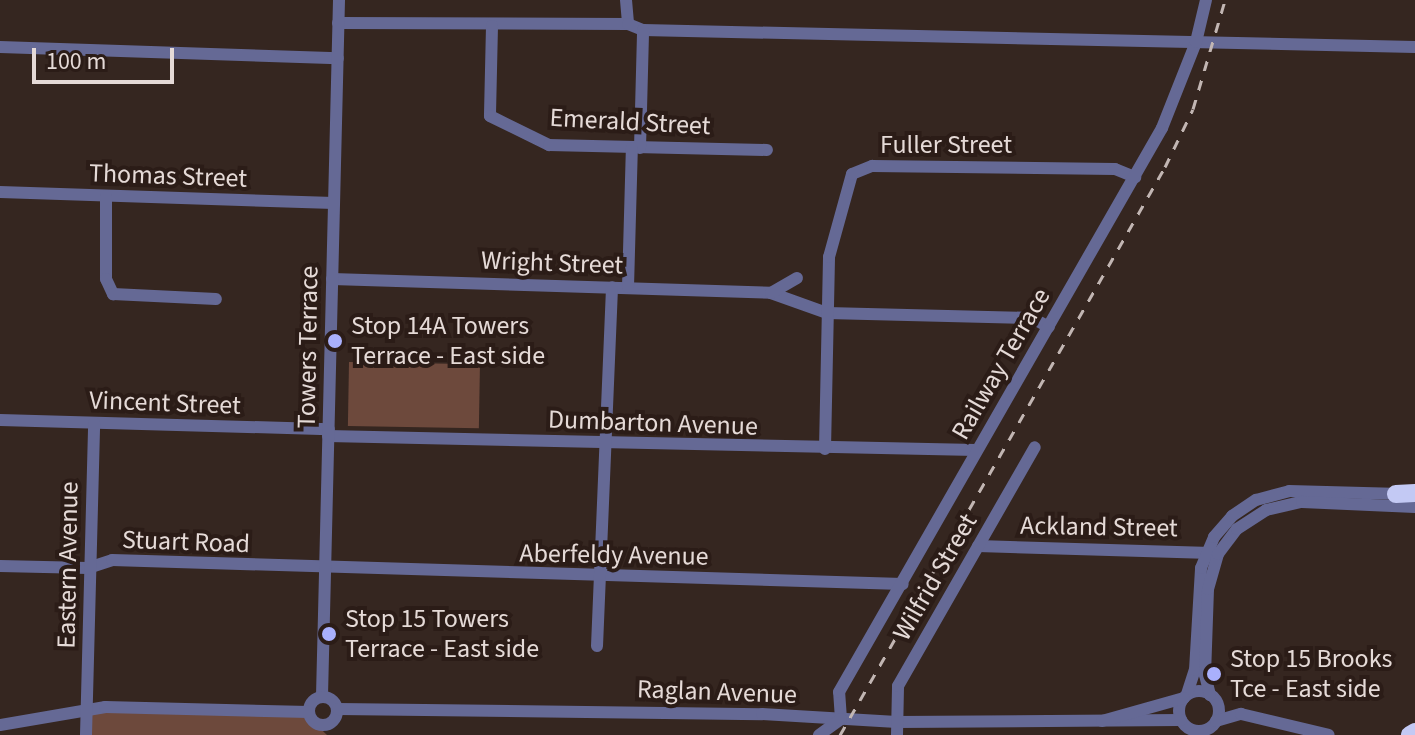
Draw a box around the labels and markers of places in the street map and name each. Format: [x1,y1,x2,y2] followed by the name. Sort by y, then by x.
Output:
[351,310,545,372] place label: Stop 14A Towers Terrace - East side
[326,332,344,350] marker: Stop 14A Towers Terrace - East side
[345,603,539,664] place label: Stop 15 Towers Terrace - East side
[320,625,338,643] marker: Stop 15 Towers Terrace - East side
[1230,643,1392,704] place label: Stop 15 Brooks Tce - East side
[1205,665,1223,683] marker: Stop 15 Brooks Tce - East side

